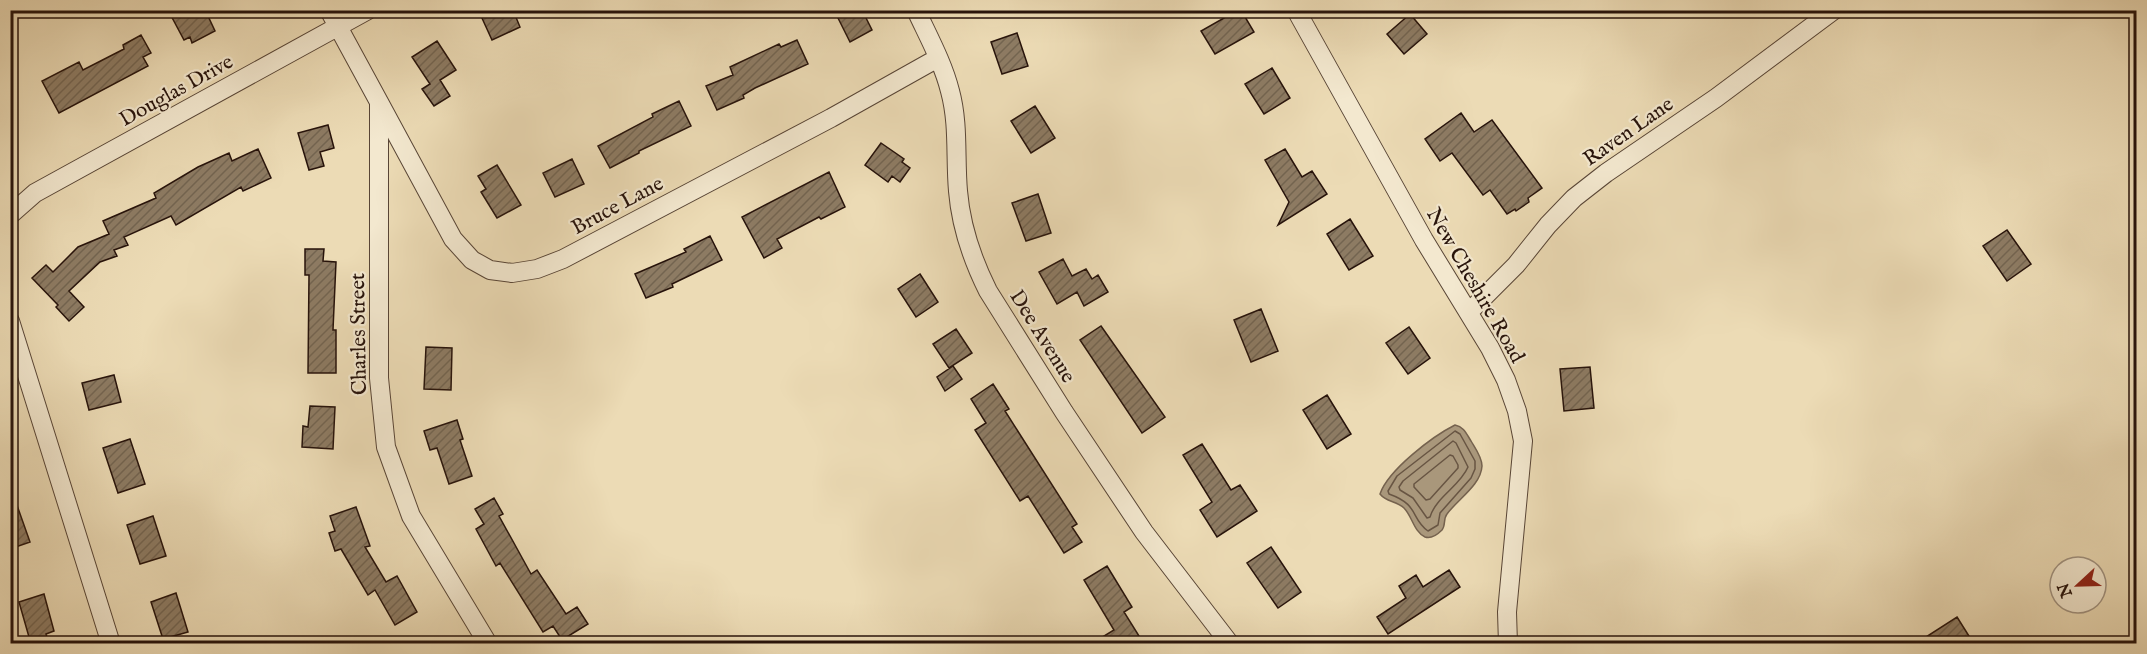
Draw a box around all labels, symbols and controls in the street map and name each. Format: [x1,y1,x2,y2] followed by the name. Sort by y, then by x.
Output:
[115,49,239,134] street label: Douglas Drive
[1578,91,1680,173] street label: Raven Lane
[567,171,669,242] street label: Bruce Lane
[1419,203,1531,369] street label: New Cheshire Road
[345,273,374,395] street label: Charles Street
[1002,285,1081,389] street label: Dee Avenue
[2048,555,2108,615] north arrow
[2054,580,2078,601] text: N

